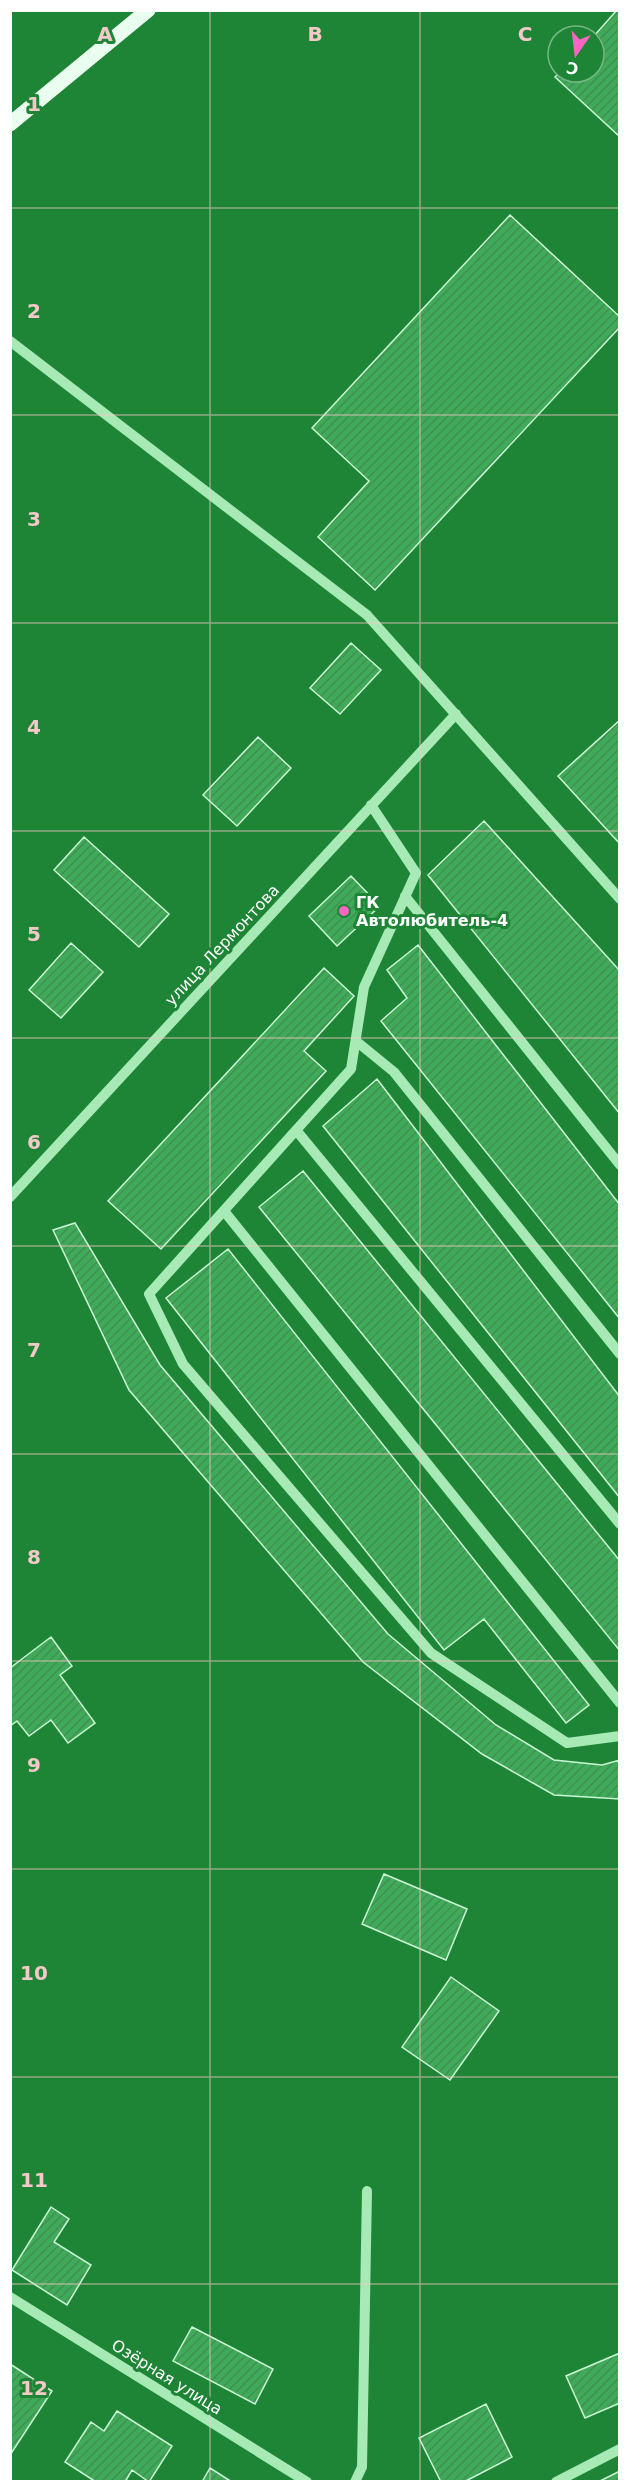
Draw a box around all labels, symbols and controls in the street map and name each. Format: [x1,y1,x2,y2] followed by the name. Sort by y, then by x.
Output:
[97,22,113,46] text: A
[307,22,323,46] text: B
[518,22,532,46] text: C
[546,24,606,84] north arrow
[564,57,580,79] text: С
[27,92,41,116] text: 1
[27,299,41,323] text: 2
[27,507,41,531] text: 3
[27,715,41,739] text: 4
[161,881,283,1009] street label: улица Лермонтова
[356,893,508,930] place label: ГК Автолюбитель-4
[337,904,351,918] marker: ГК Автолюбитель-4
[27,922,41,946] text: 5
[27,1130,41,1154] text: 6
[27,1338,41,1362] text: 7
[27,1545,41,1569] text: 8
[27,1753,41,1777] text: 9
[20,1961,48,1985] text: 10
[20,2168,48,2192] text: 11
[108,2335,226,2419] street label: Озёрная улица
[20,2376,48,2400] text: 12

